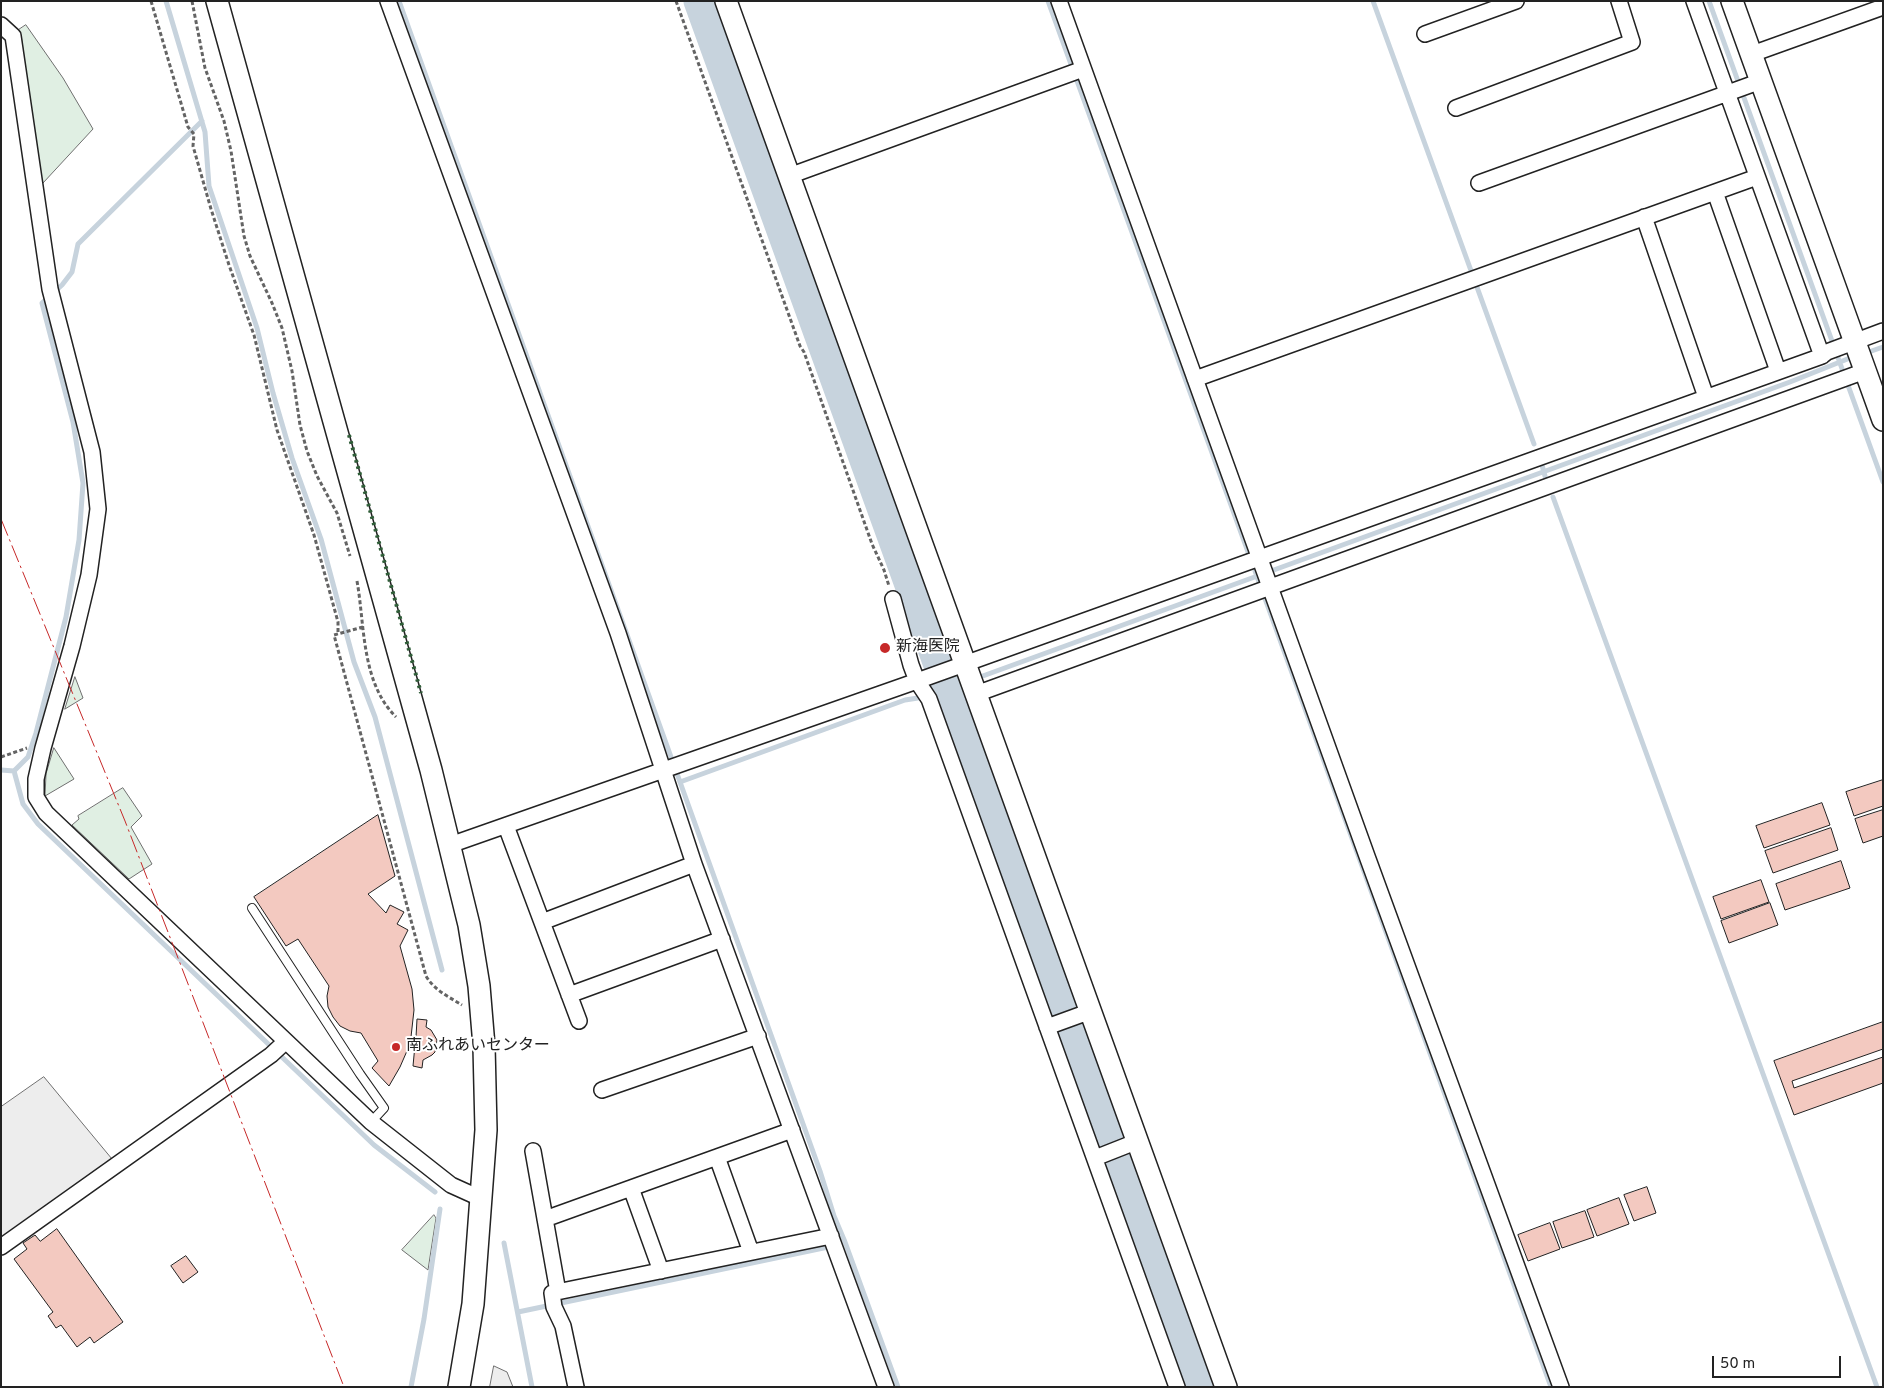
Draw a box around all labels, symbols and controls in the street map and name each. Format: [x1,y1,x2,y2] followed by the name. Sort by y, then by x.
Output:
[896,638,960,658] place label: 新海医院
[878,641,892,655] marker: 新海医院
[406,1037,550,1057] place label: 南ふれあいセンター
[390,1041,402,1053] marker: 南ふれあいセンター
[1714,1346,1843,1378] scale bar
[1720,1355,1755,1374] text: 50 m

